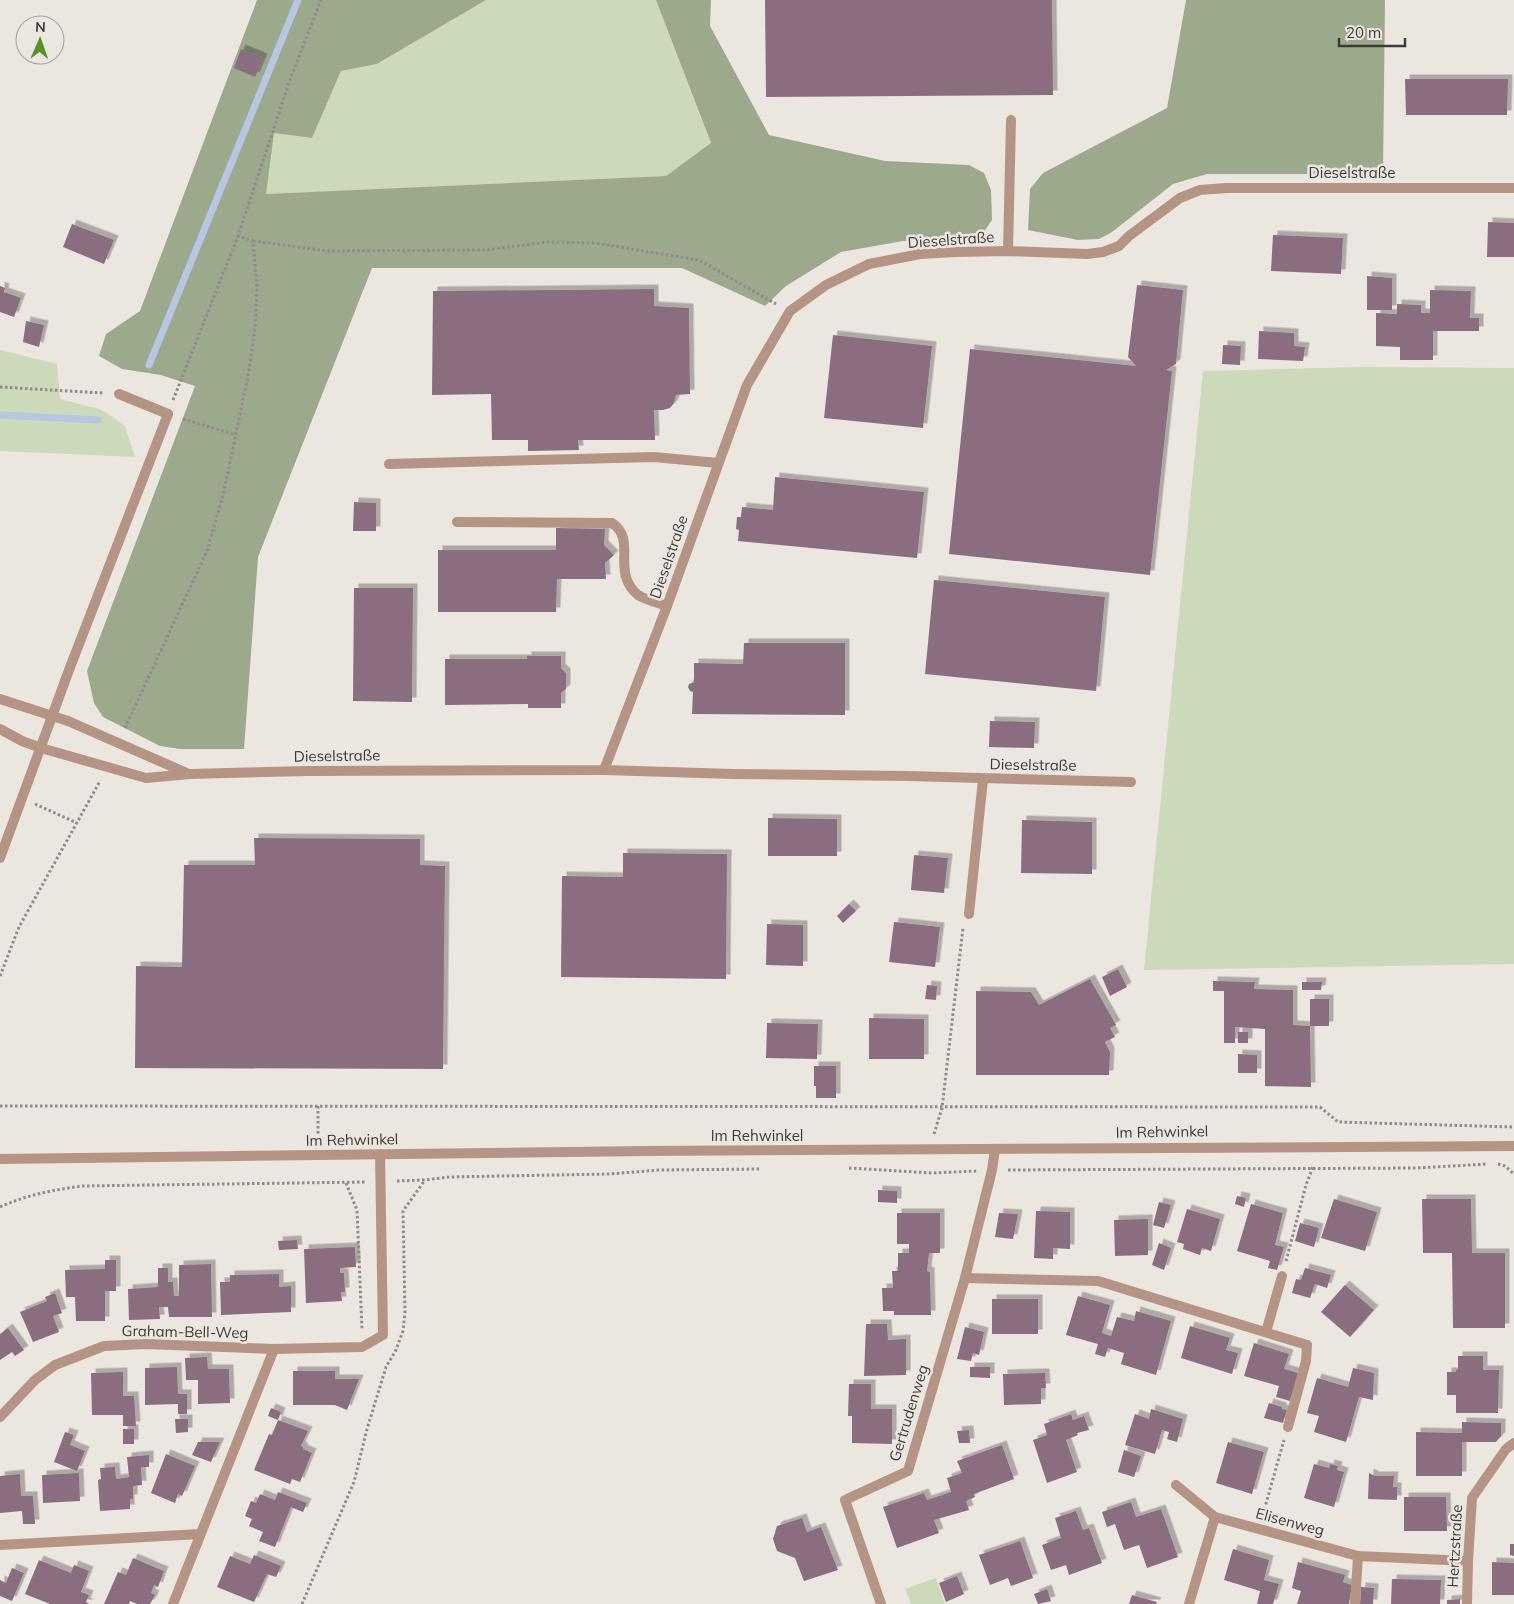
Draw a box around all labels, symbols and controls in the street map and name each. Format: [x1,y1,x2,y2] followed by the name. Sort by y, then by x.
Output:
[15,15,65,65] north arrow
[1339,15,1405,47] scale bar
[35,18,46,36] text: N
[1346,23,1381,42] text: 20 m
[1309,163,1395,182] street label: Dieselstraße
[907,227,995,252] street label: Dieselstraße
[645,513,692,601] street label: Dieselstraße
[293,745,381,766] street label: Dieselstraße
[989,754,1077,775] street label: Dieselstraße
[1115,1121,1209,1142] street label: Im Rehwinkel
[711,1126,803,1145] street label: Im Rehwinkel
[305,1129,399,1150] street label: Im Rehwinkel
[121,1321,249,1342] street label: Graham-Bell-Weg
[885,1362,932,1464] street label: Gertrudenweg
[1254,1503,1327,1540] street label: Elisenweg
[1443,1504,1466,1588] street label: Hertzstraße

